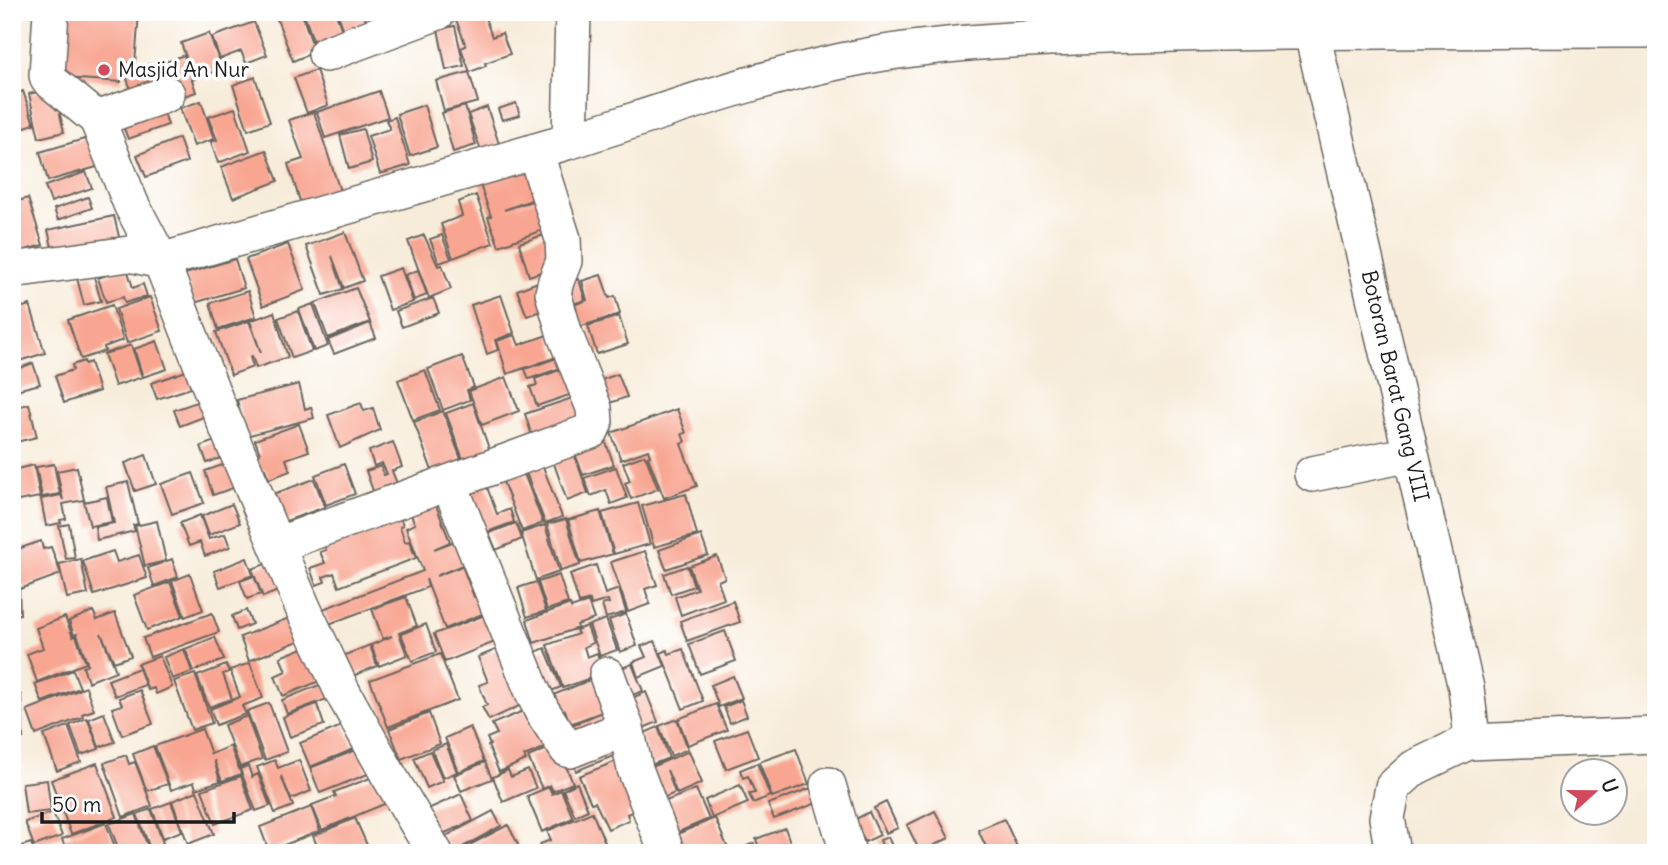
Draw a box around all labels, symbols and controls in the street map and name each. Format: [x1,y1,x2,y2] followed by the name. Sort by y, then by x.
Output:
[118,56,249,83] place label: Masjid An Nur
[96,62,112,78] marker: Masjid An Nur
[1356,268,1435,504] street label: Botoran Barat Gang VIII
[1560,756,1630,826] north arrow
[1596,776,1623,796] text: U
[42,781,234,825] scale bar
[52,791,101,818] text: 50 m

